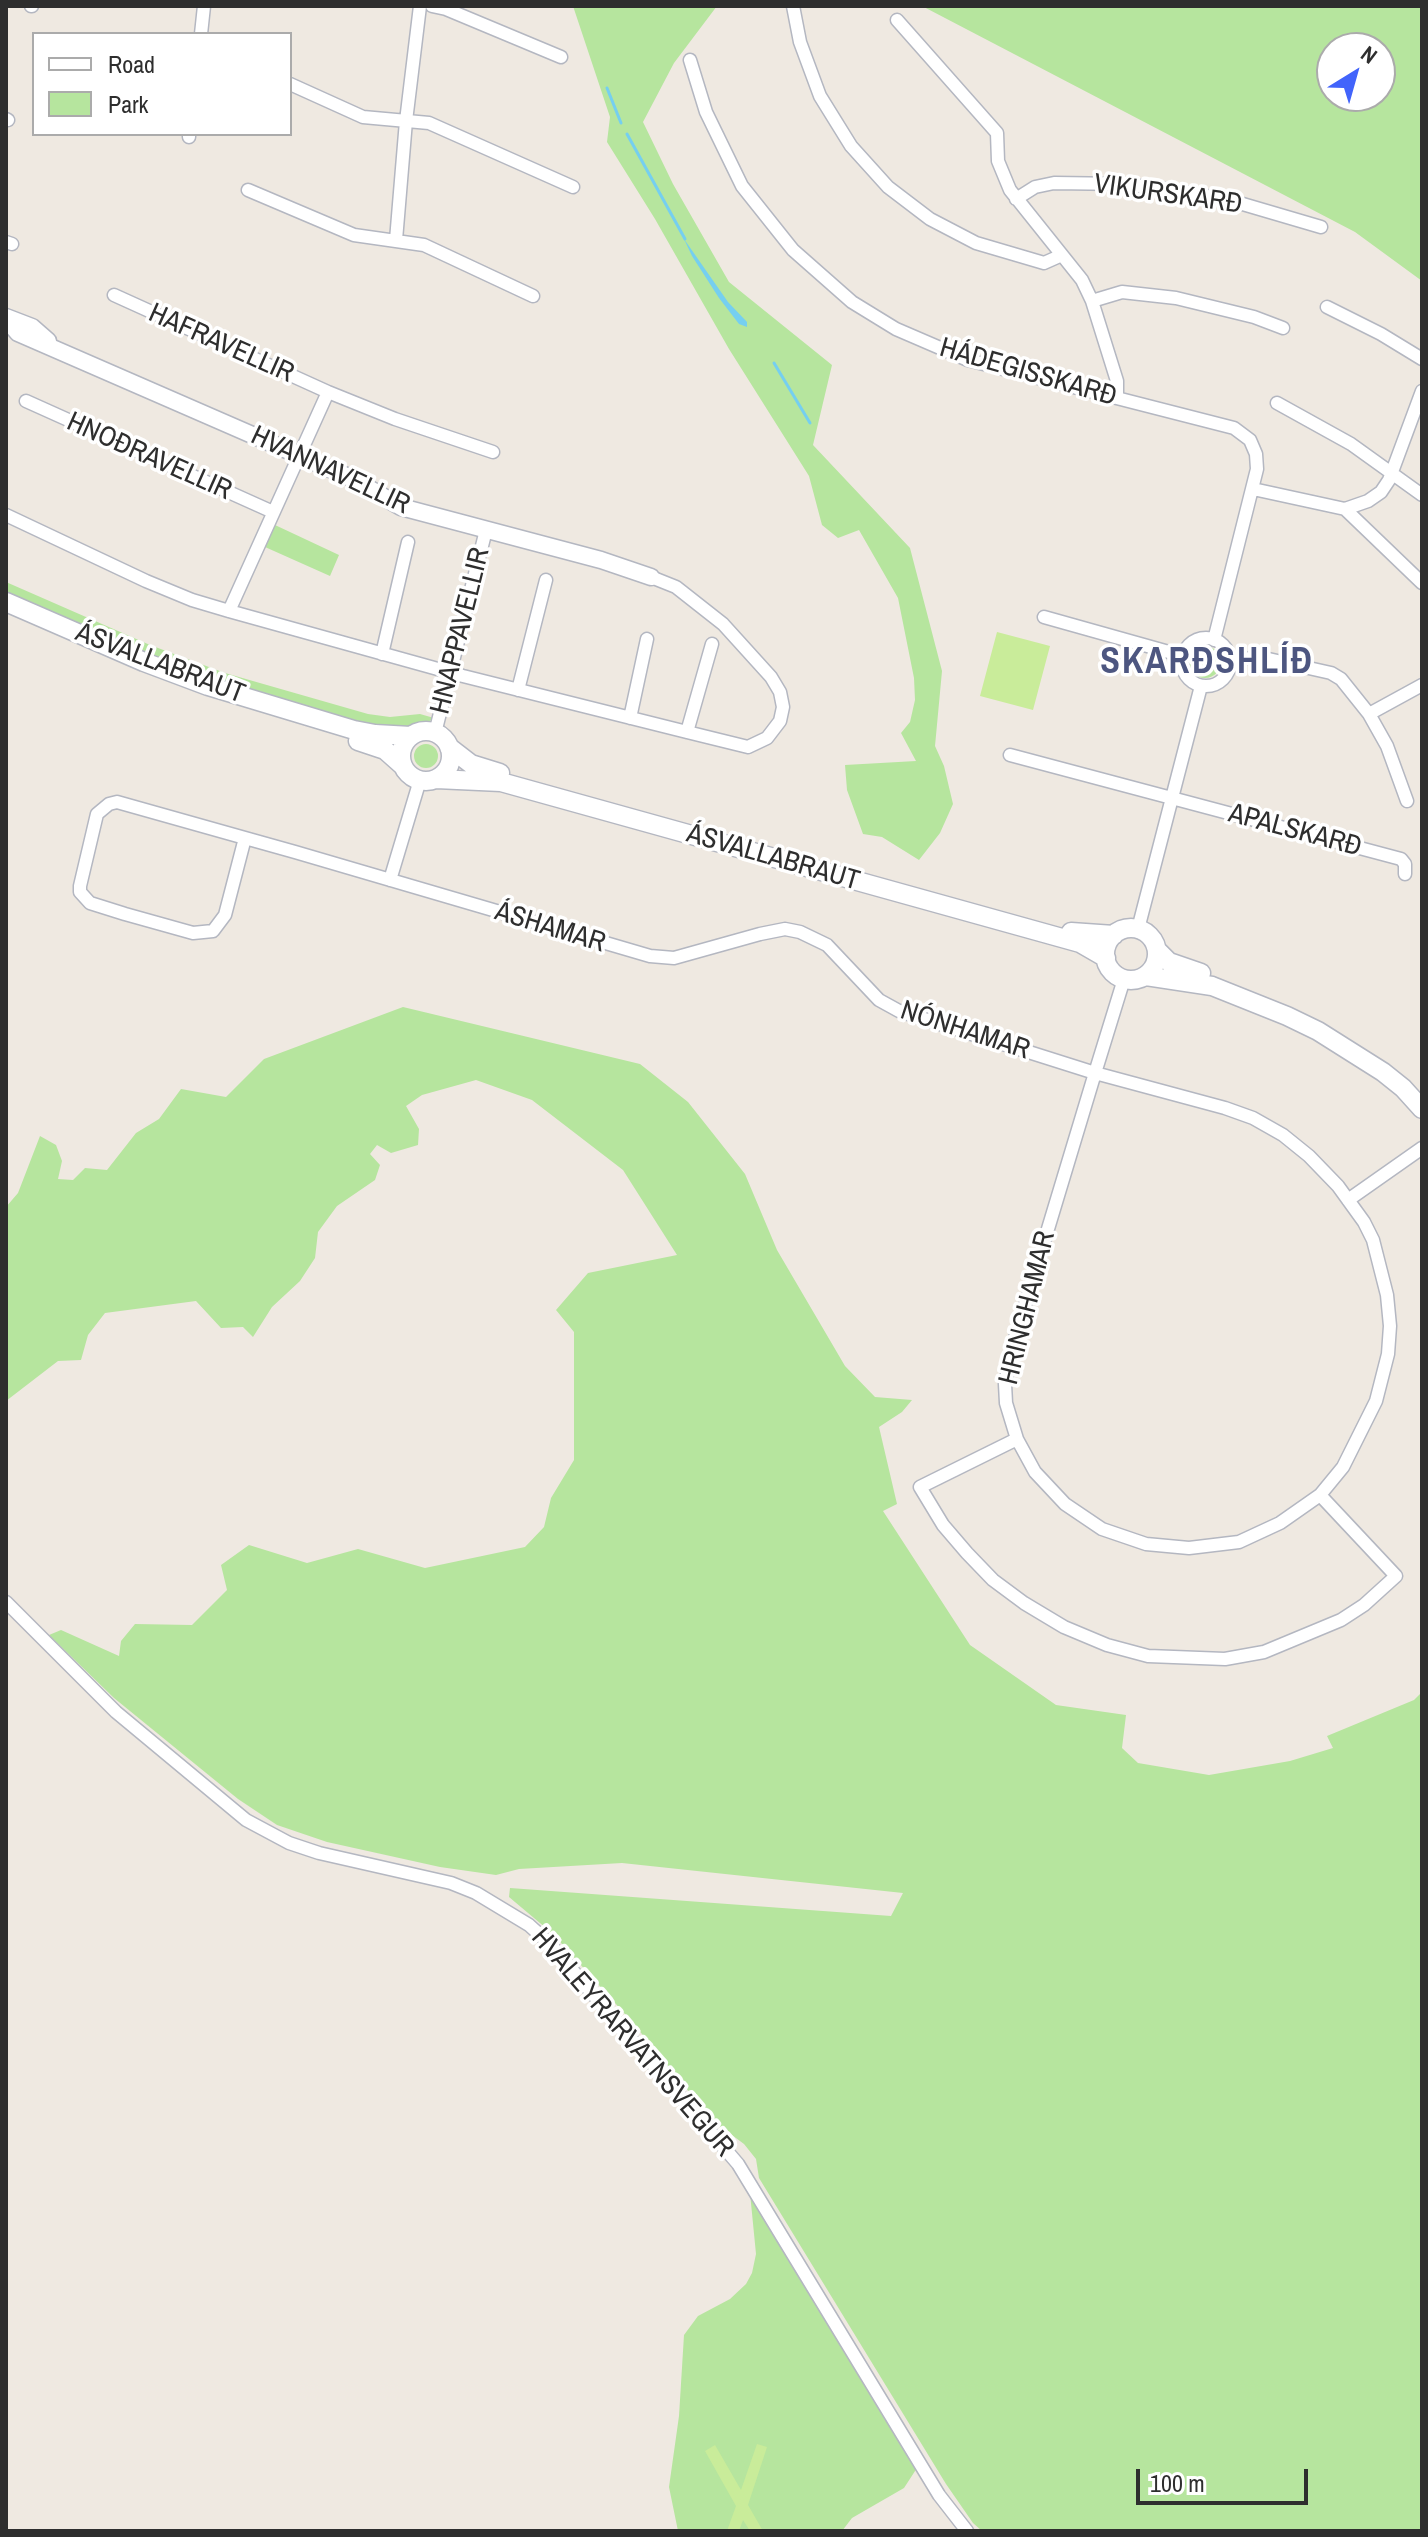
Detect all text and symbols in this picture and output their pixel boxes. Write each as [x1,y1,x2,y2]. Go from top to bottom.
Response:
legend [32,32,292,136]
north arrow [1316,32,1396,112]
text: N [1355,39,1383,70]
text: Road [108,48,155,80]
text: Park [108,88,148,120]
street label: VIKURSKARÐ [1092,168,1244,222]
street label: HAFRAVELLIR [143,297,299,391]
street label: HÁDEGISSKARÐ [936,332,1120,414]
street label: HNOÐRAVELLIR [61,406,237,508]
street label: HVANNAVELLIR [245,420,415,522]
street label: HNAPPAVELLIR [424,544,498,718]
street label: ÁSVALLABRAUT [71,616,249,712]
district label: SKARÐSHLÍÐ [1100,641,1314,685]
street label: APALSKARÐ [1225,797,1365,865]
street label: ÁSVALLABRAUT [683,817,863,899]
street label: ÁSHAMAR [491,895,609,961]
street label: NÓNHAMAR [896,994,1034,1068]
street label: HRINGHAMAR [993,1228,1063,1388]
street label: HVALEYRARVATNSVEGUR [524,1922,740,2164]
scale bar [1140,2453,1312,2503]
text: 100 m [1150,2467,1205,2499]

